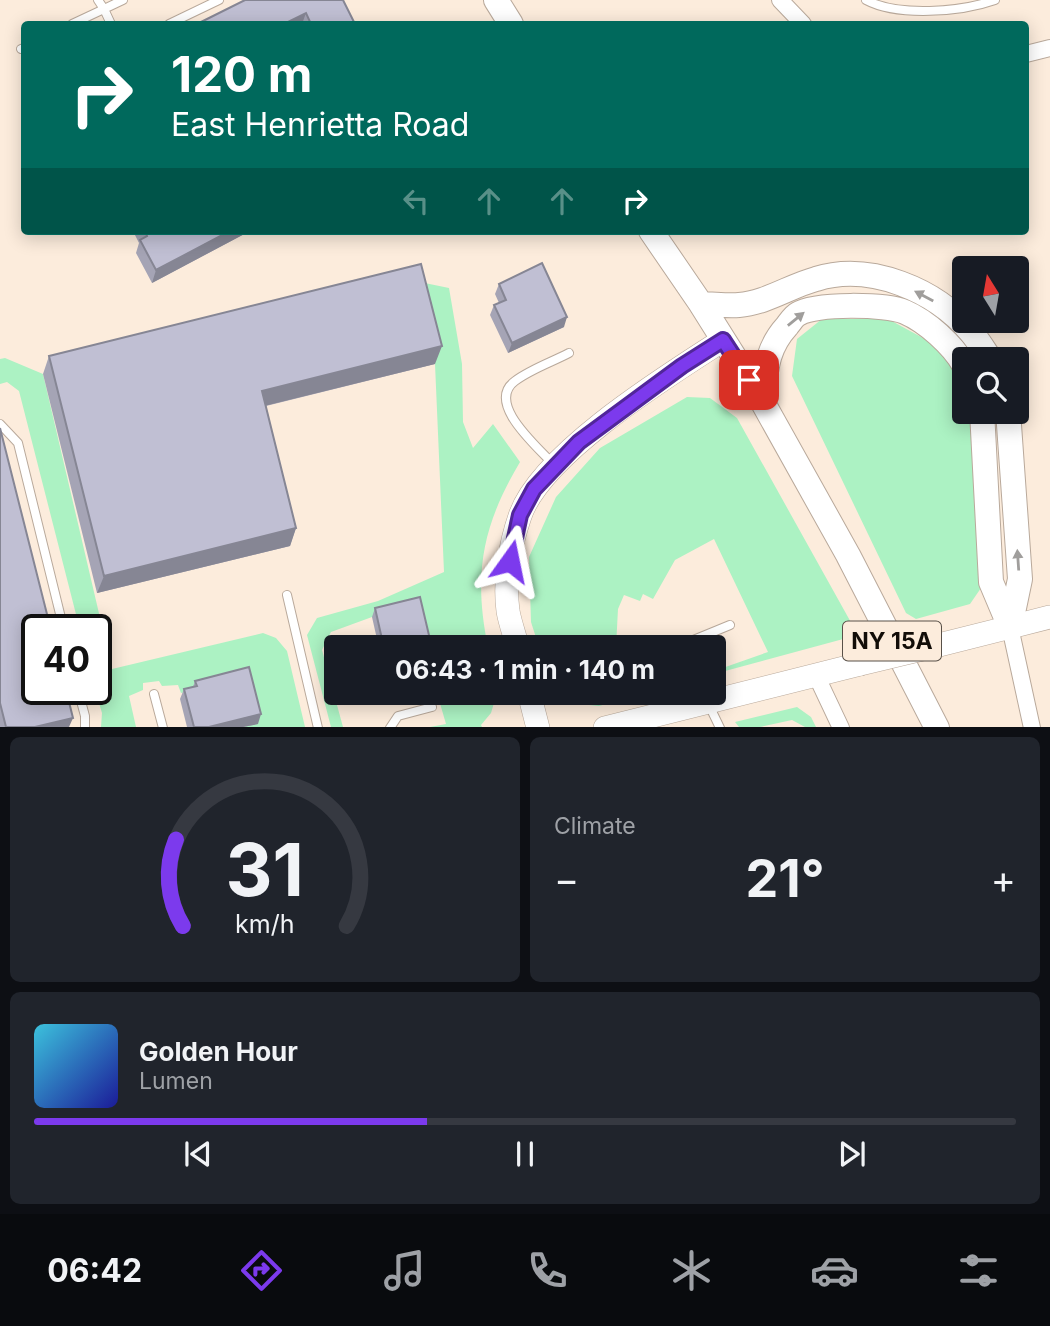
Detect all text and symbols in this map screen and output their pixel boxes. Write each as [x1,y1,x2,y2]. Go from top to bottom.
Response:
text: 120 m [171,45,312,104]
icon: right [56,49,147,140]
text: East Henrietta Road [171,105,469,144]
icon: left [397,182,435,220]
icon: ahead [470,182,508,220]
icon: ahead [543,182,581,220]
icon: right [616,182,654,220]
north arrow [952,256,1029,332]
map controls [952,256,1029,424]
one-way arrow [914,290,934,301]
one-way arrow [787,312,805,327]
button: search [952,347,1029,424]
pin [719,350,779,410]
icon: arrive [730,361,768,399]
position arrow [473,524,547,598]
one-way arrow [1012,549,1023,571]
speed limit sign: 40 [21,614,112,705]
road number: NY 15A [843,622,941,660]
text: 06:43 · 1 min · 140 m [395,654,655,685]
text: Climate [554,812,636,840]
text: 31 [226,825,304,914]
text: 21° [745,847,825,910]
text: − [554,856,579,902]
text: + [991,856,1016,902]
text: km/h [235,908,295,938]
text: Golden Hour [139,1036,298,1067]
text: Lumen [139,1067,213,1095]
icon: previous [179,1135,217,1173]
icon: pause [506,1135,544,1173]
icon: next [833,1135,871,1173]
icon: directions [237,1246,286,1295]
icon: music [380,1246,429,1295]
icon: phone [523,1246,572,1295]
icon: climate [667,1246,716,1295]
icon: car [810,1246,859,1295]
icon: filters [954,1246,1003,1295]
text: 06:42 [47,1251,142,1290]

